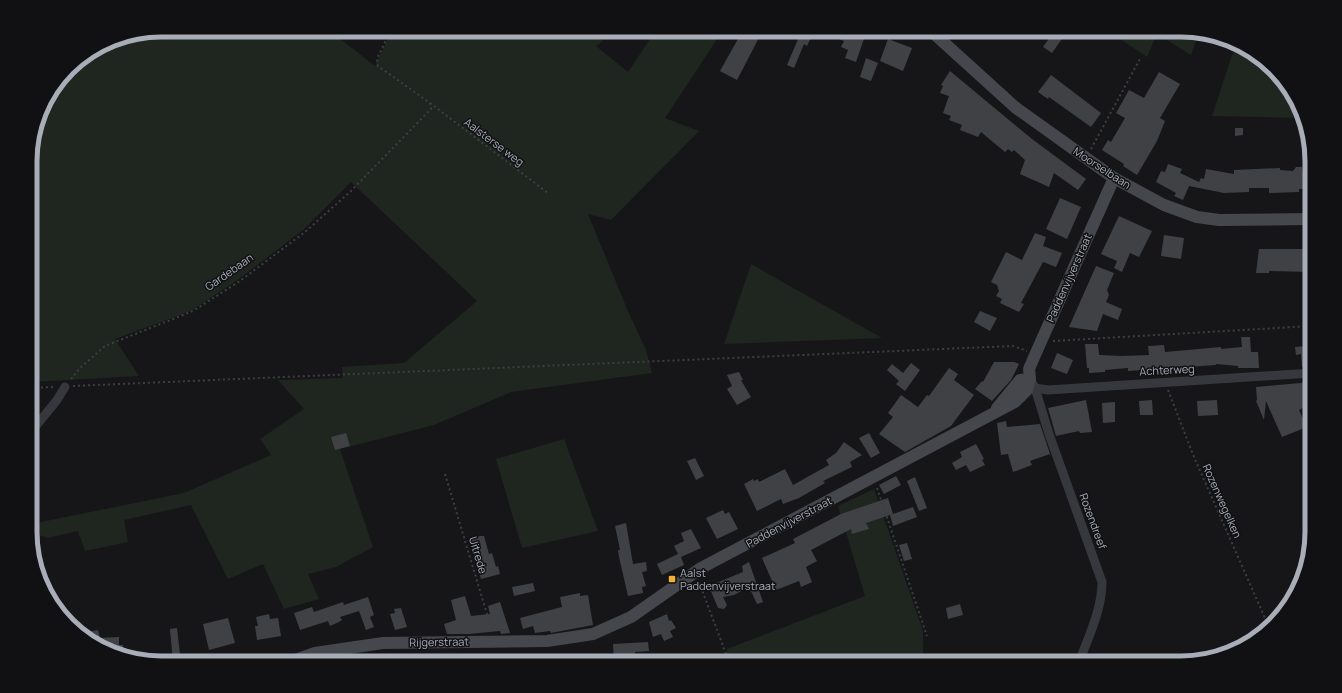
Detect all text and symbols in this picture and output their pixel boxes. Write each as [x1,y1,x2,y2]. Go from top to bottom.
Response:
street label: Aalsterse weg [461,114,527,169]
street label: Moorselbaan [1070,143,1134,192]
street label: Paddenvijverstraat [1042,231,1095,324]
street label: Gardebaan [202,249,256,294]
street label: Achterweg [1139,361,1195,378]
street label: Rozenwegelken [1199,461,1246,540]
street label: Rozendreef [1076,491,1111,551]
street label: Paddenvijverstraat [743,493,834,551]
street label: Uitrede [466,535,491,576]
place label: Aalst Paddenvijverstraat [680,565,775,593]
marker: Aalst Paddenvijverstraat [667,574,677,584]
street label: Rijgerstraat [409,633,469,650]

